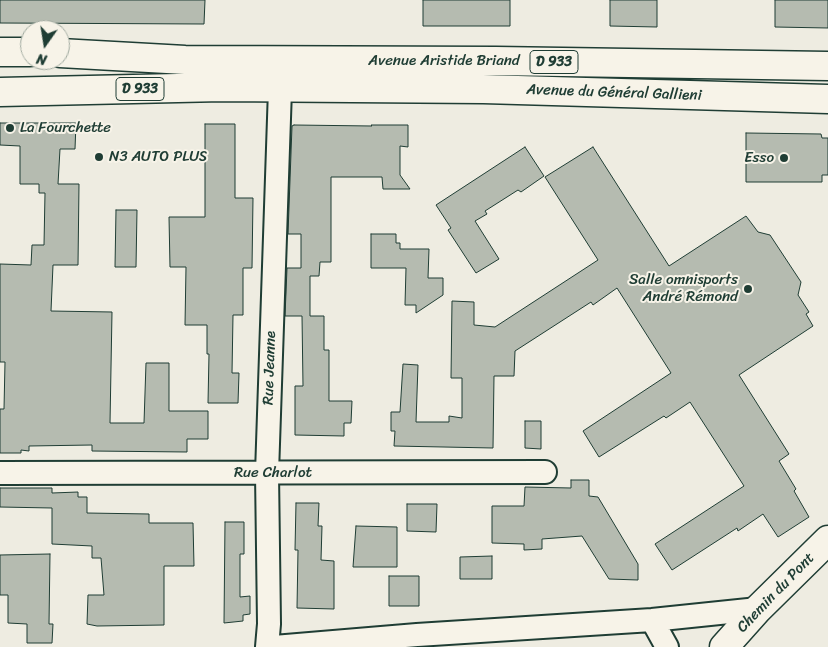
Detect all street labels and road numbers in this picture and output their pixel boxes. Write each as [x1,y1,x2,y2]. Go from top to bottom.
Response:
road number: D 933 [530,51,578,74]
street label: Avenue Aristide Briand [368,52,520,70]
road number: D 933 [116,78,164,100]
street label: Avenue du Général Gallieni [526,81,702,105]
street label: Rue Jeanne [260,330,280,406]
street label: Rue Charlot [234,464,312,482]
street label: Chemin du Pont [733,549,819,637]

